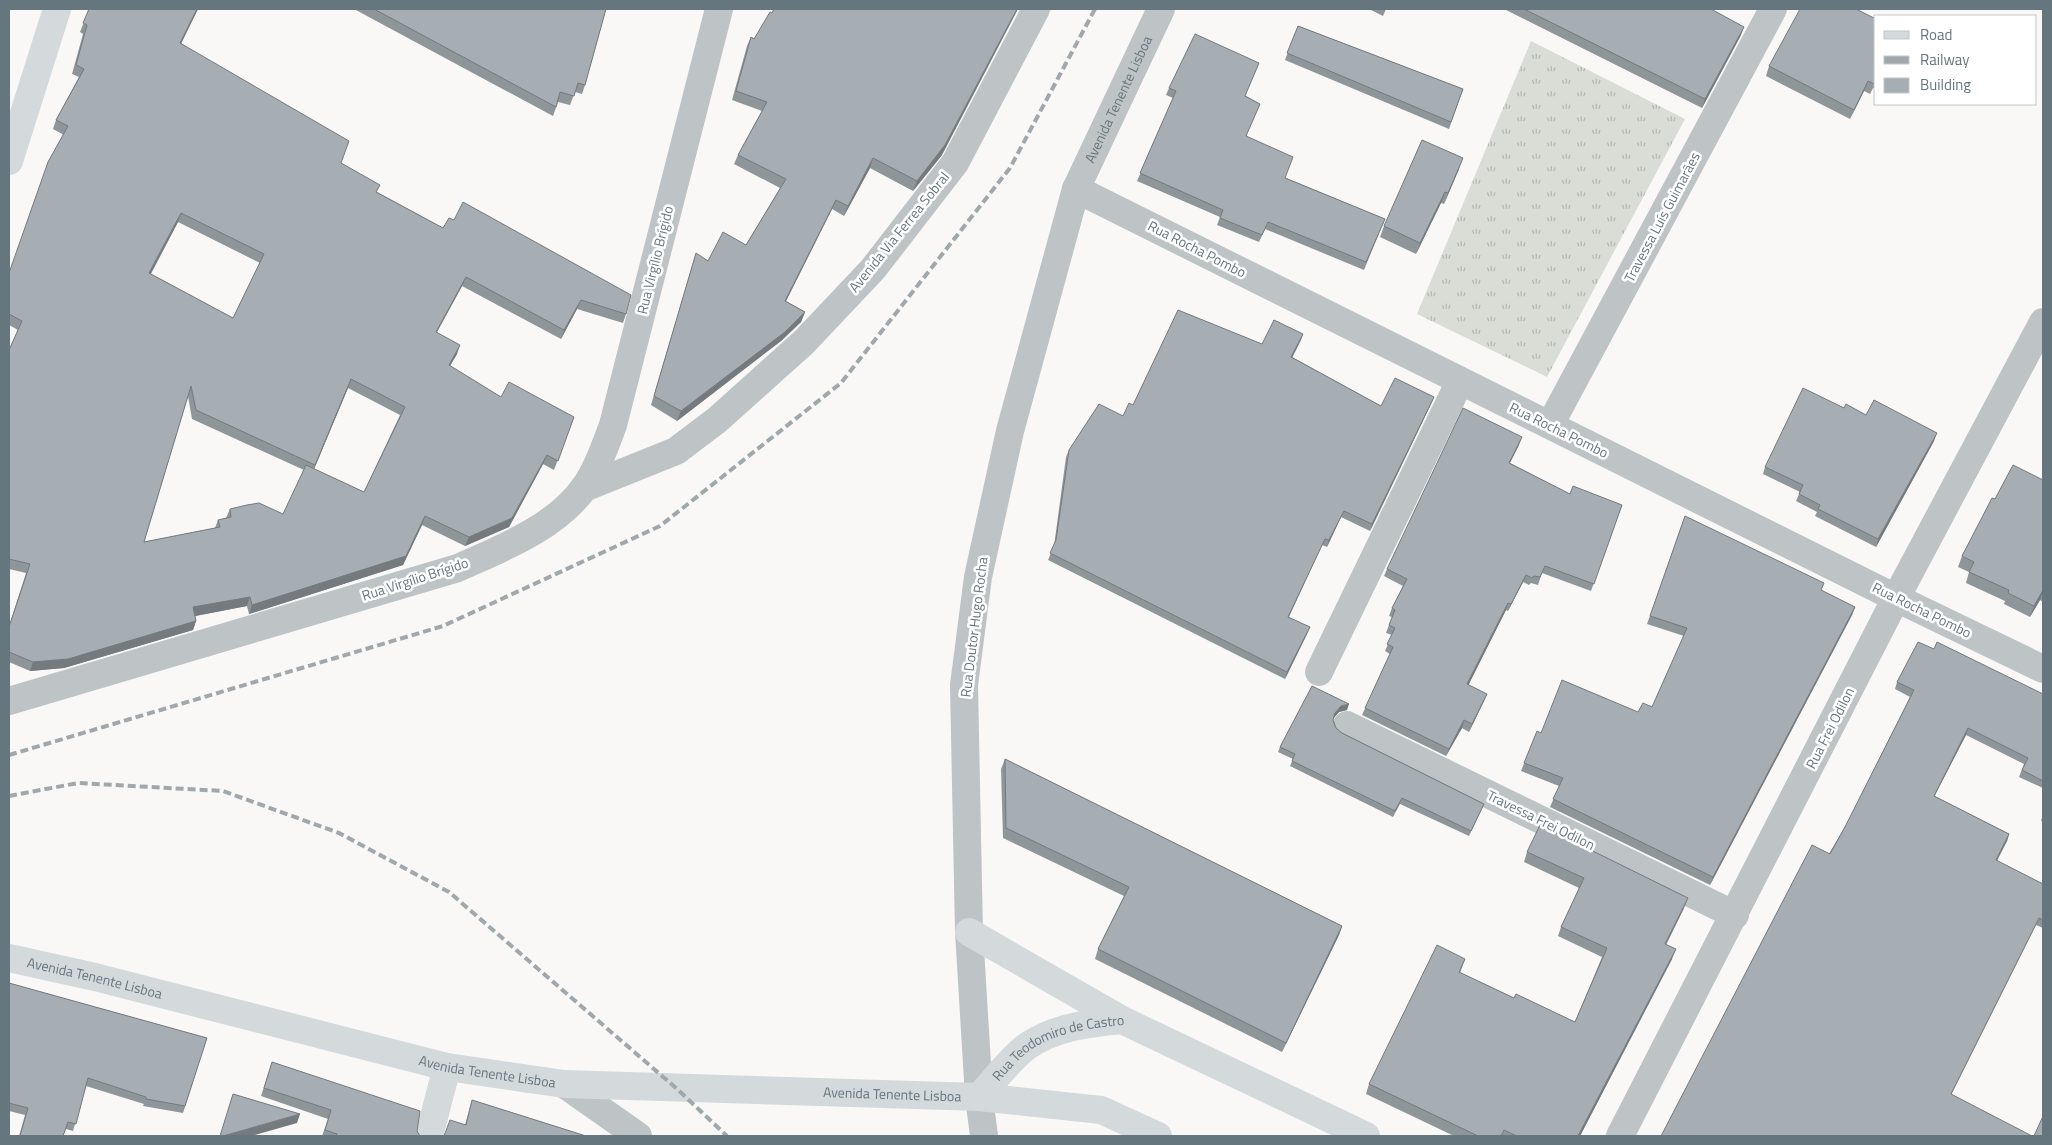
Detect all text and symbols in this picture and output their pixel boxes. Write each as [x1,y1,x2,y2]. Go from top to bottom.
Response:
legend [1874,15,2037,105]
text: Road [1920,23,1952,46]
street label: Avenida Tenente Lisboa [1079,32,1157,166]
text: Railway [1920,48,1970,71]
text: Building [1920,73,1971,96]
street label: Travessa Luís Guimarães [1618,148,1705,286]
street label: Avenida Via Ferrea Sobral [843,167,954,296]
street label: Rua Virgílio Brígido [631,204,678,316]
street label: Rua Rocha Pombo [1144,215,1250,282]
street label: Rua Rocha Pombo [1506,396,1612,463]
street label: Rua Virgílio Brígido [359,551,471,606]
street label: Rua Doutor Hugo Rocha [954,556,993,698]
street label: Rua Rocha Pombo [1869,576,1975,643]
street label: Rua Frei Odilon [1800,683,1859,772]
street label: Travessa Frei Odilon [1484,784,1599,855]
street label: Avenida Tenente Lisboa [25,951,165,1004]
street label: Rua Teodomiro de Castro [987,1009,1125,1085]
street label: Avenida Tenente Lisboa [417,1049,557,1093]
street label: Avenida Tenente Lisboa [823,1081,962,1106]

